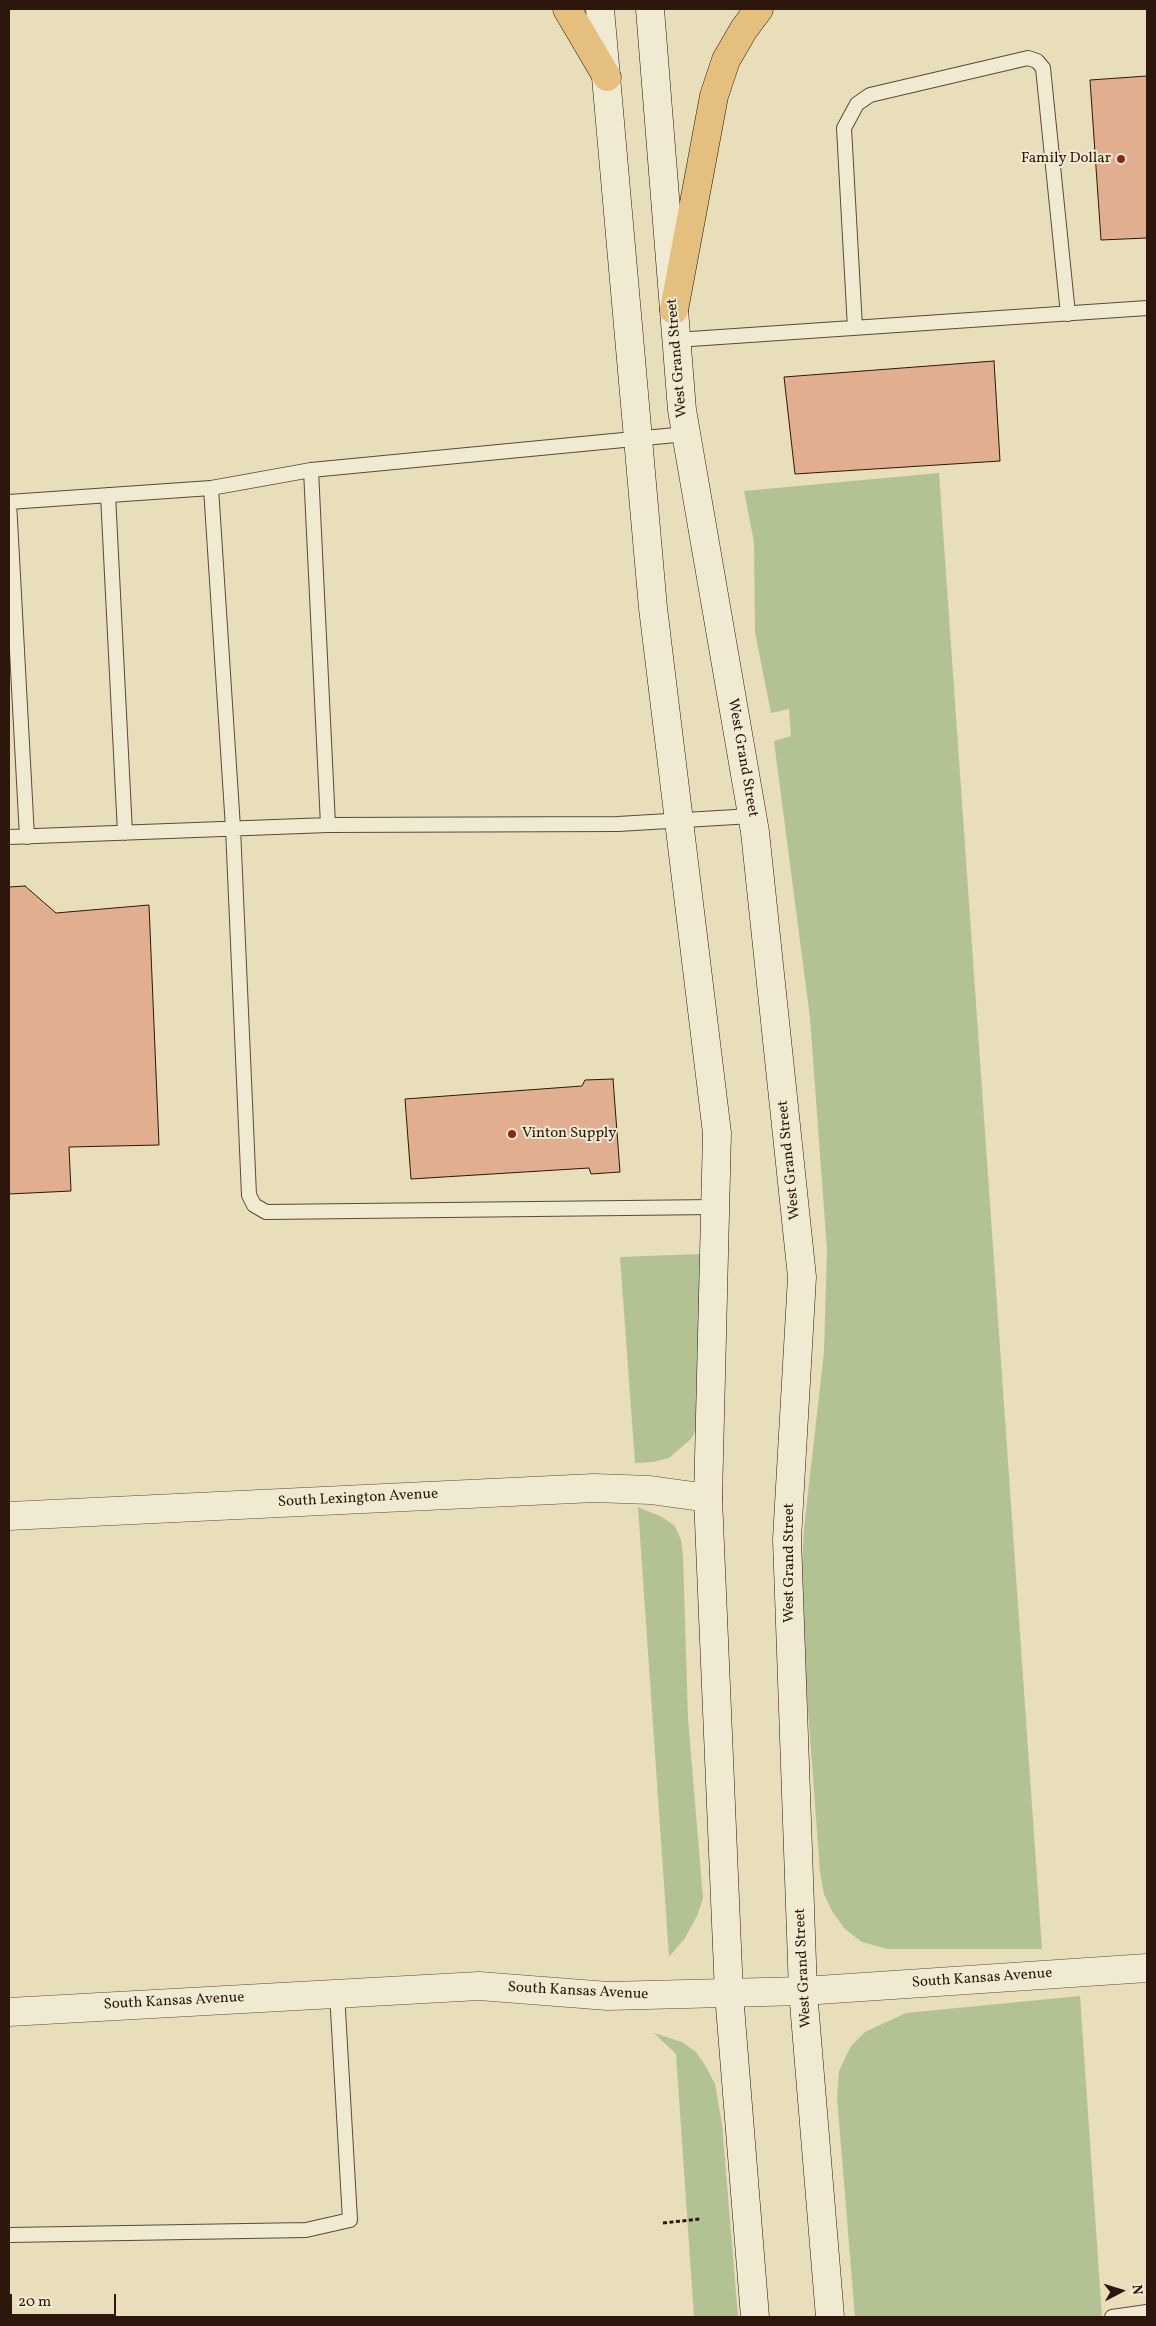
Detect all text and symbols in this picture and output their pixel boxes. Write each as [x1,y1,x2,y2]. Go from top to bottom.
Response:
place label: Family Dollar [1021,150,1111,168]
marker: Family Dollar [1115,153,1127,165]
street label: West Grand Street [664,297,692,419]
street label: West Grand Street [723,697,761,819]
street label: West Grand Street [775,1099,805,1221]
place label: Vinton Supply [522,1125,616,1143]
marker: Vinton Supply [506,1128,518,1140]
street label: South Lexington Avenue [277,1486,439,1512]
street label: West Grand Street [781,1503,799,1623]
street label: West Grand Street [792,1908,816,2028]
street label: South Kansas Avenue [911,1965,1053,1993]
street label: South Kansas Avenue [507,1979,649,2005]
street label: South Kansas Avenue [103,1989,245,2015]
north arrow [1096,2266,1146,2316]
scale bar [12,2284,119,2316]
text: N [1127,2284,1146,2296]
text: 20 m [18,2292,51,2313]

